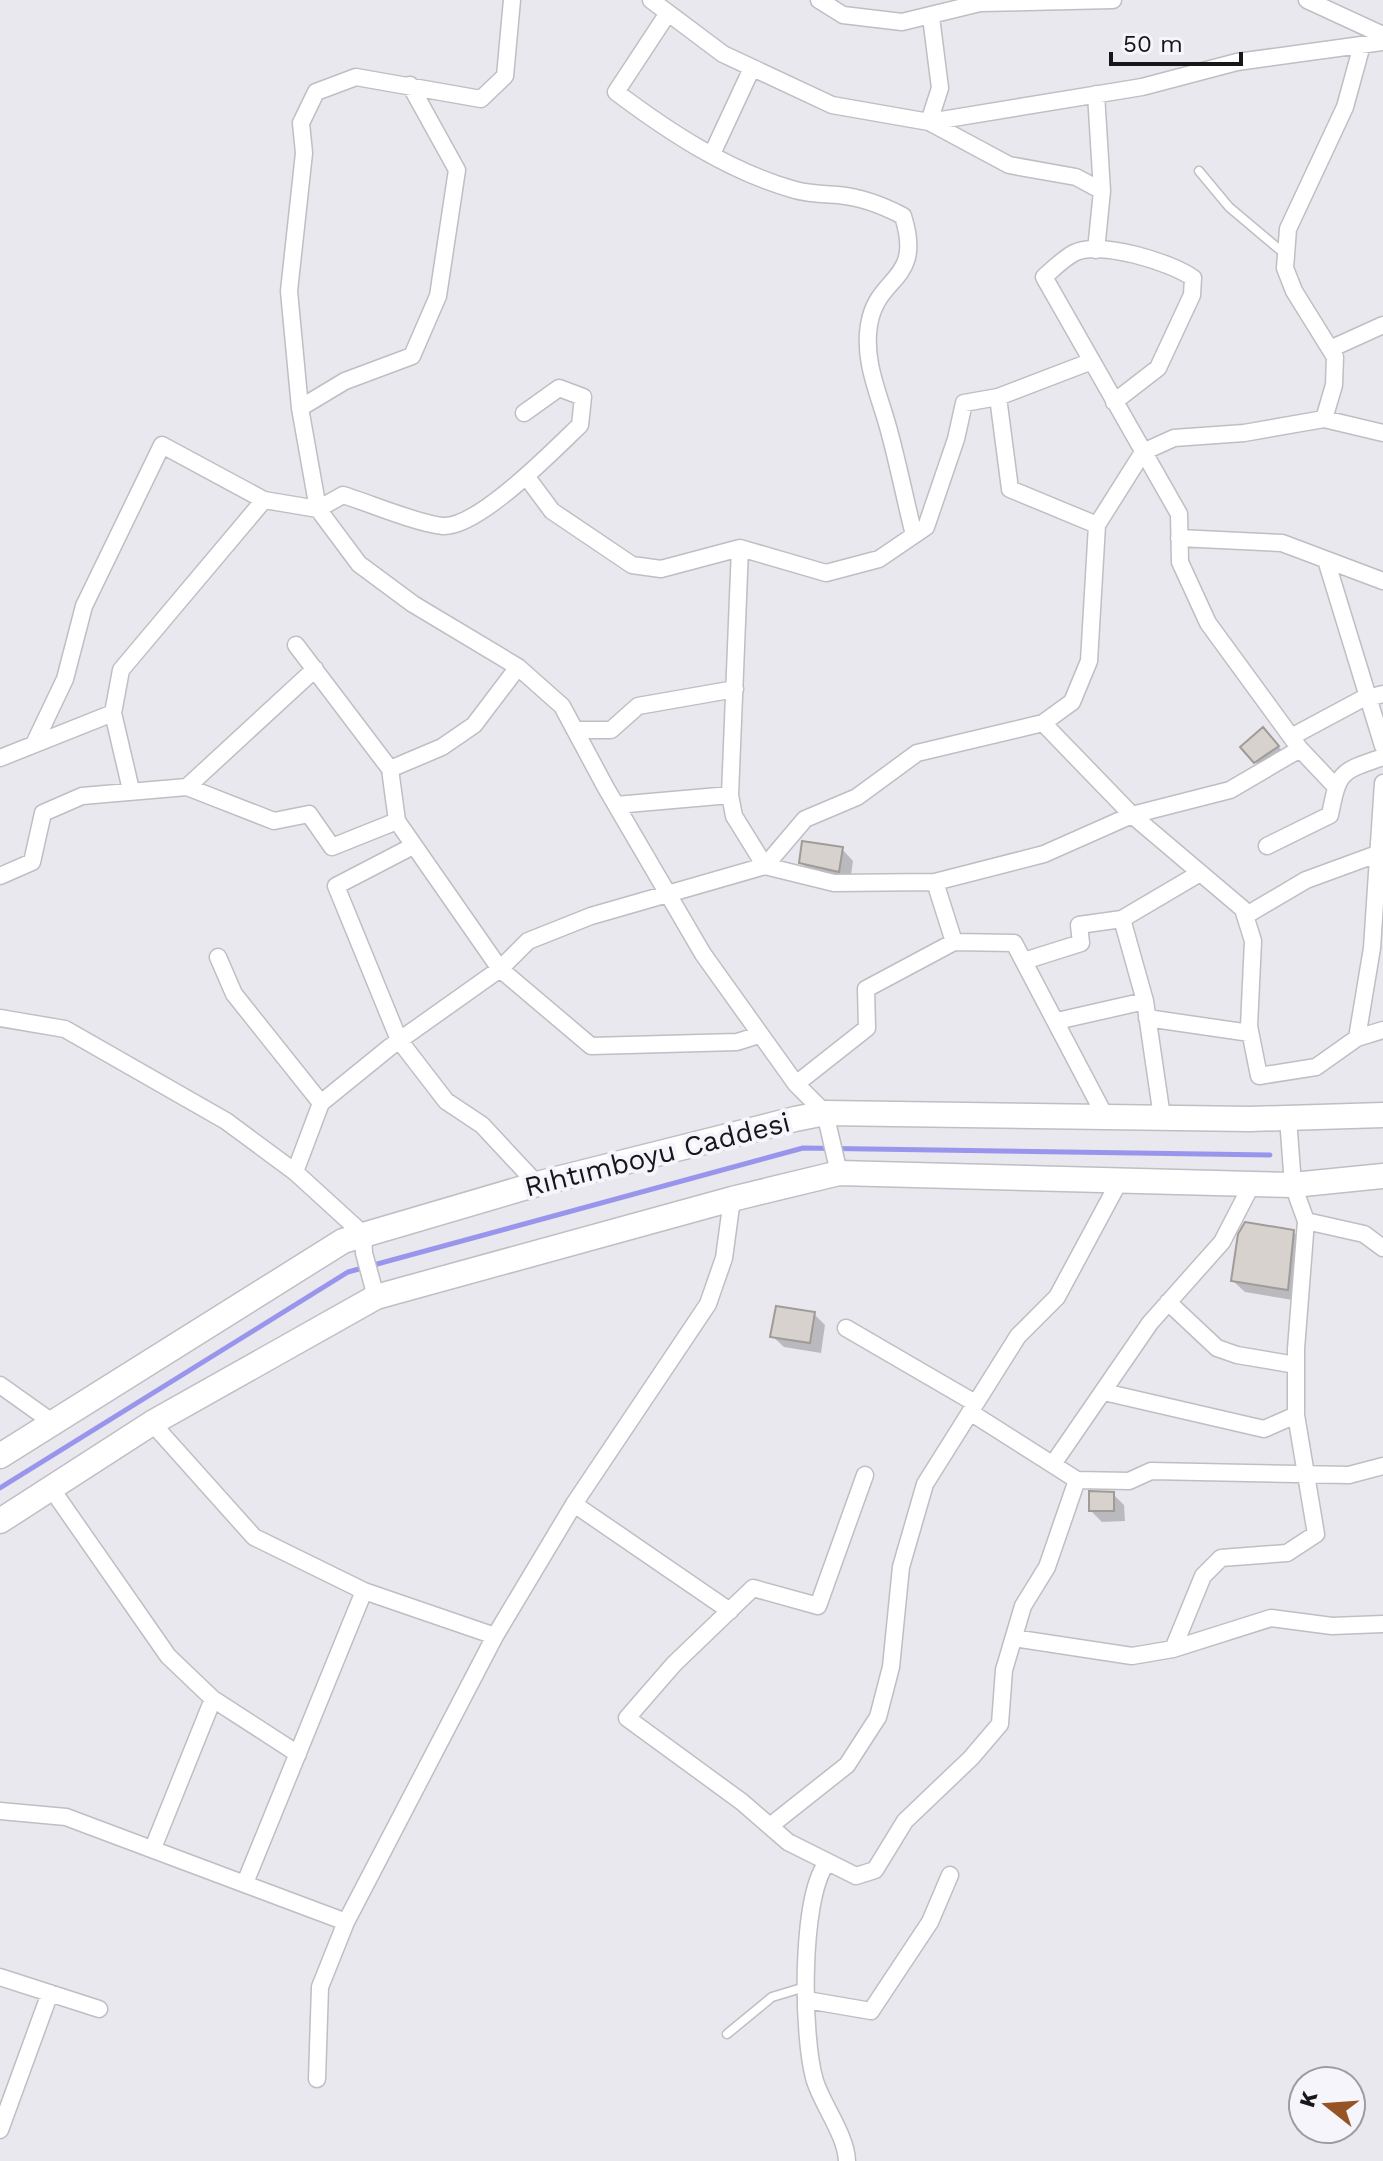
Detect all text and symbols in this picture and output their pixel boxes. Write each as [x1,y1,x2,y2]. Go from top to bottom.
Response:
scale bar [1111,16,1241,66]
text: 50 m [1123,30,1183,58]
street label: Rıhtımboyu Caddesi [521,1105,793,1203]
north arrow [1287,2065,1367,2145]
text: K [1294,2088,1323,2110]

